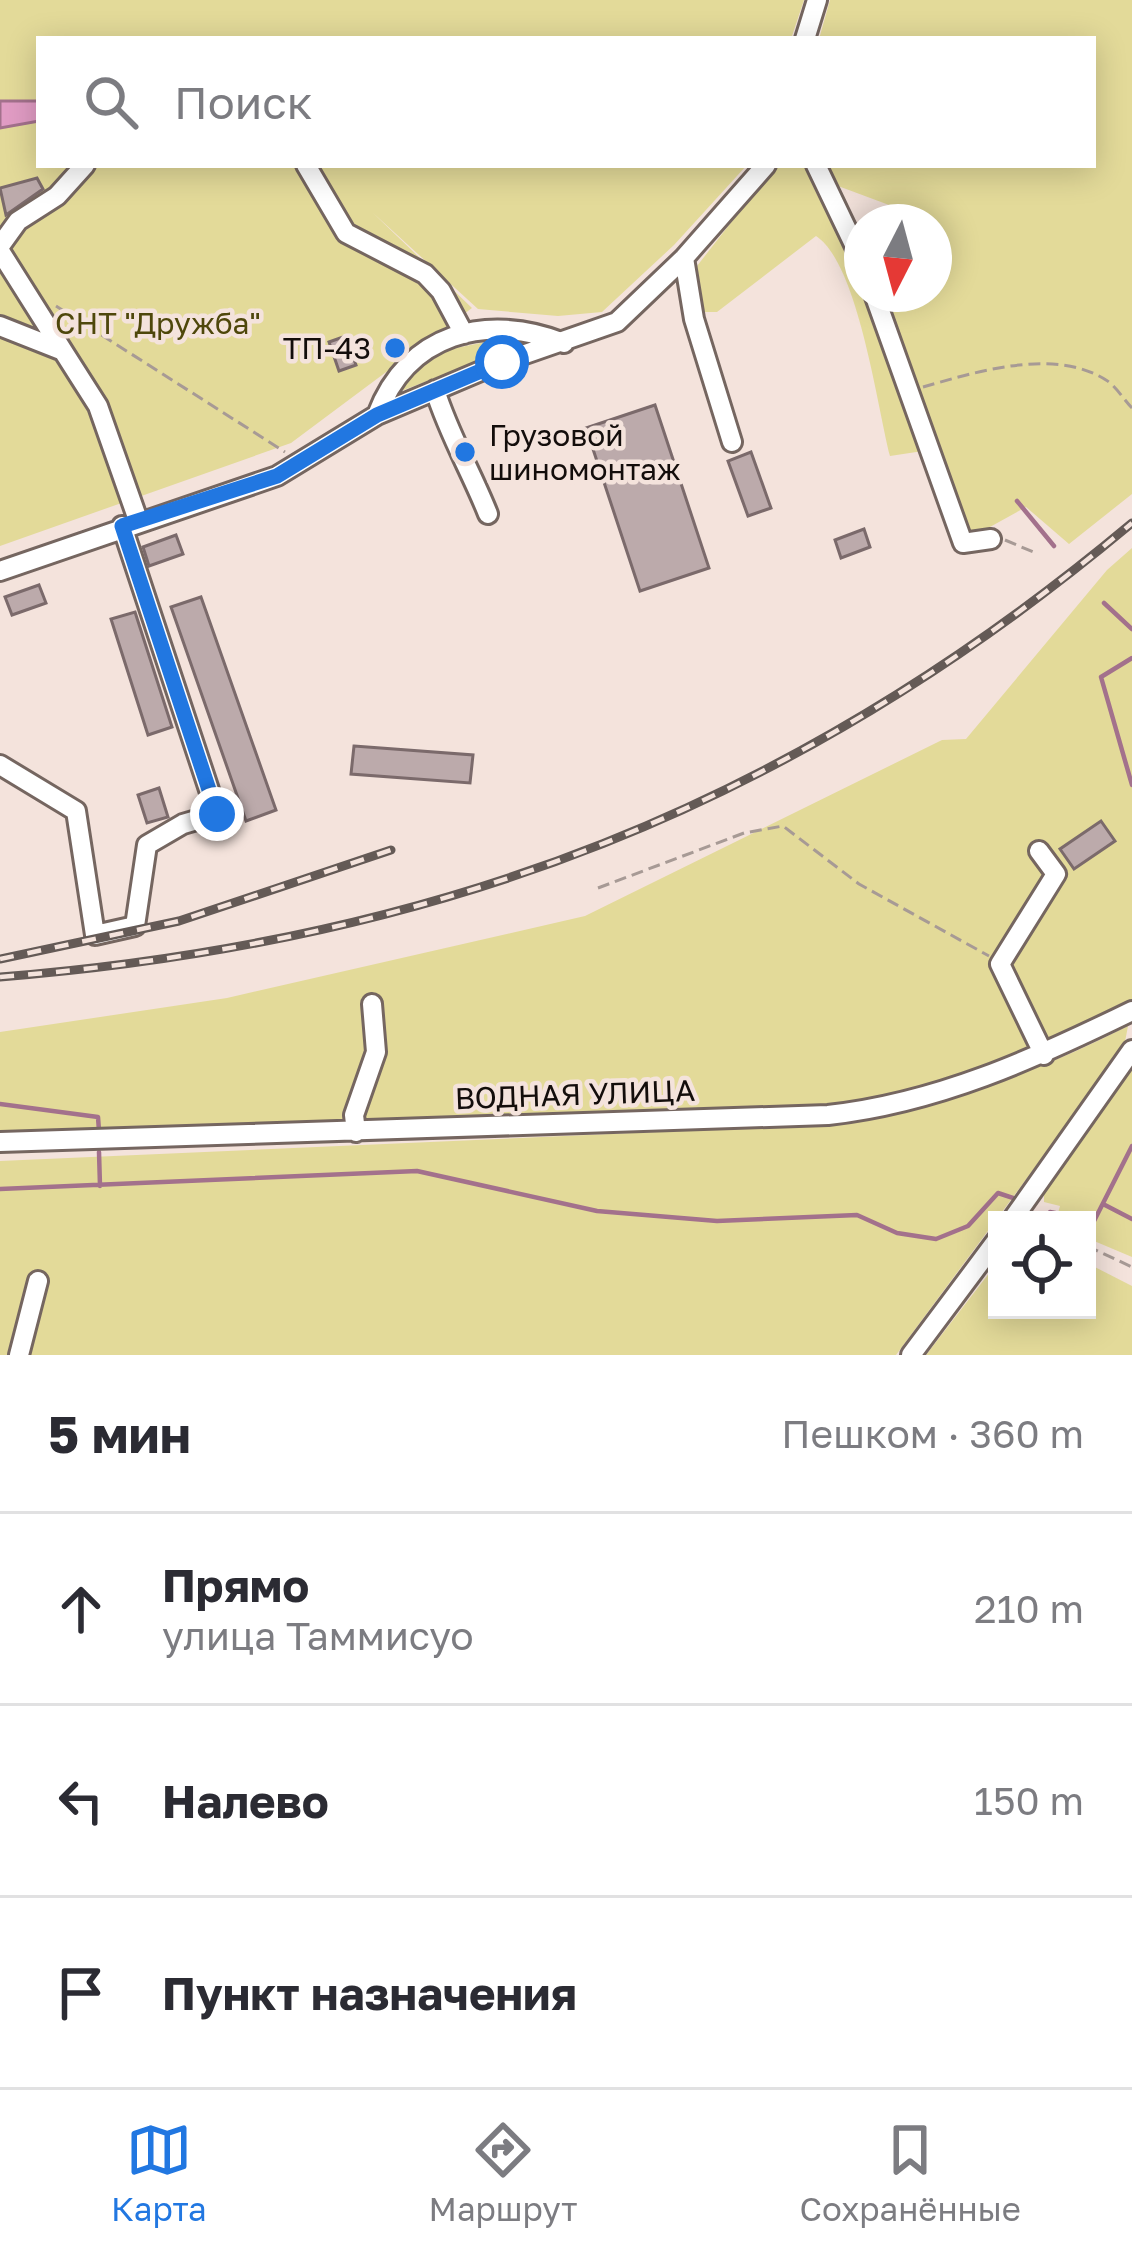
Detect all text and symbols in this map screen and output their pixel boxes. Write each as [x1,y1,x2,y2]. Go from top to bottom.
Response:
search box [36,36,1096,168]
icon: search [78,69,144,135]
text: Поиск [174,75,313,129]
north arrow [844,204,952,312]
park label: СНТ "Дружба" [55,305,261,341]
place label: ТП-43 [283,330,371,366]
marker: ТП-43 [382,335,408,361]
route start [475,335,529,389]
place label: Грузовой шиномонтаж [489,417,681,487]
marker: Грузовой шиномонтаж [452,439,478,465]
route end [190,787,244,841]
street label: ВОДНАЯ УЛИЦА [454,1072,696,1116]
map controls [988,1211,1096,1319]
button: locate [988,1211,1096,1319]
text: 5 мин [48,1403,191,1464]
text: Пешком · 360 m [781,1410,1084,1457]
text: Прямо [162,1558,309,1612]
icon: ahead [48,1576,114,1642]
text: 210 m [974,1585,1084,1632]
text: улица Таммисуо [162,1612,474,1659]
icon: left [48,1768,114,1834]
text: Налево [162,1774,329,1828]
text: 150 m [974,1777,1084,1824]
icon: arrive [48,1960,114,2026]
text: Пункт назначения [162,1966,577,2020]
tab: Карта [111,2117,207,2228]
tab: Маршрут [429,2117,578,2228]
tab: Сохранённые [800,2117,1021,2228]

